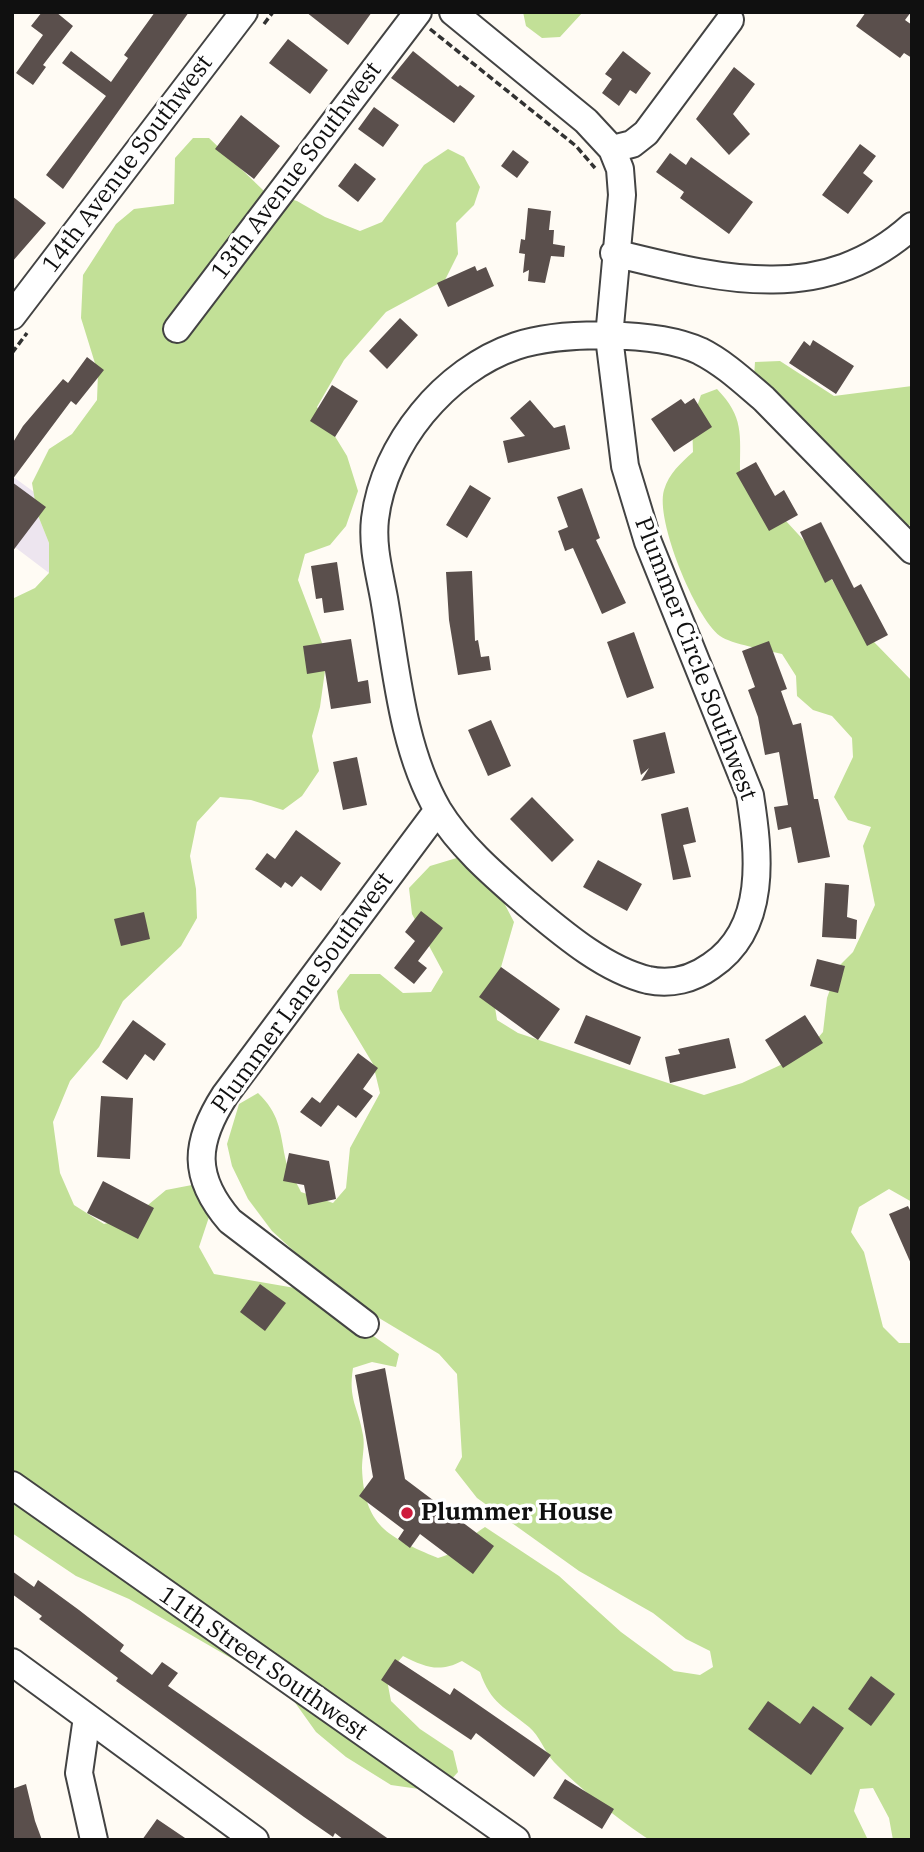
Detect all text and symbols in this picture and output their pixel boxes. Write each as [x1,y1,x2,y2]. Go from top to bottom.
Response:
street label: 14th Avenue Southwest [37,50,219,278]
street label: 13th Avenue Southwest [206,57,388,285]
street label: Plummer Circle Southwest [628,513,762,805]
street label: Plummer Lane Southwest [206,867,400,1119]
place label: Plummer House [421,1499,613,1527]
marker: Plummer House [399,1505,415,1521]
street label: 11th Street Southwest [153,1581,373,1747]

